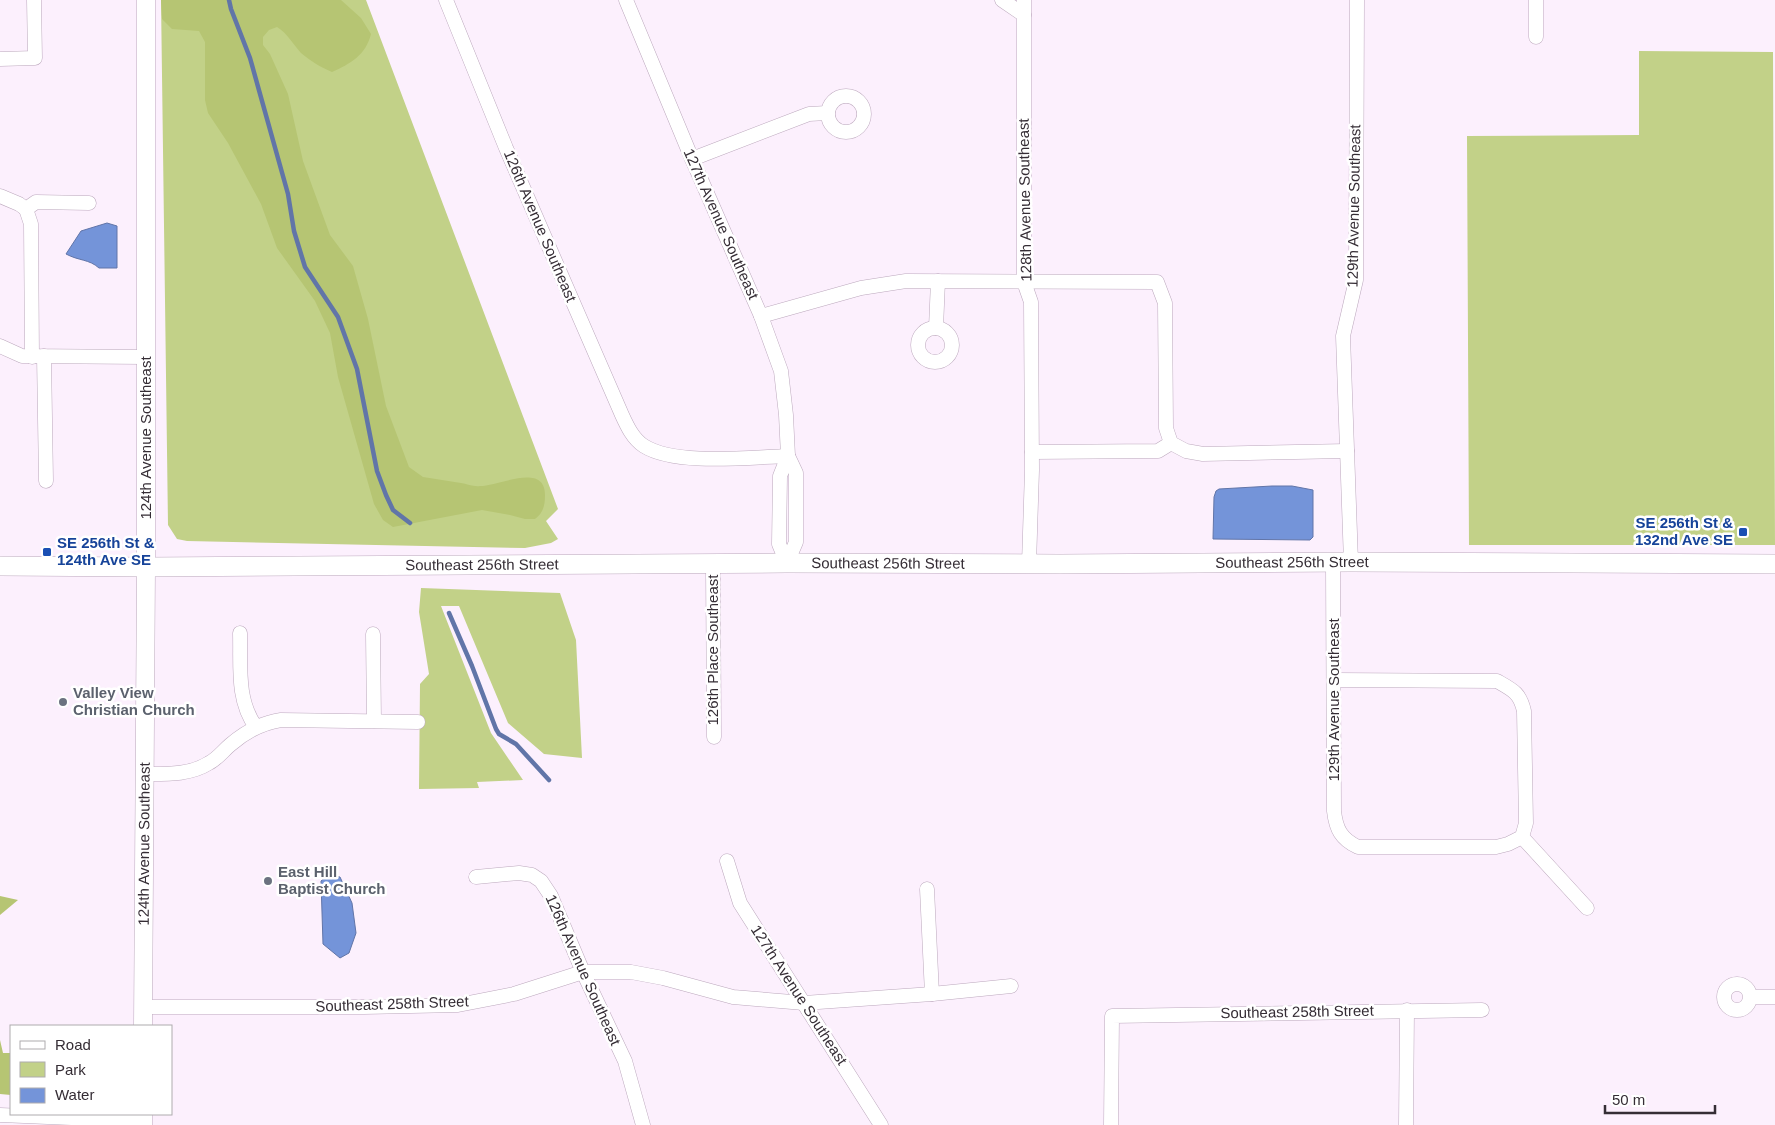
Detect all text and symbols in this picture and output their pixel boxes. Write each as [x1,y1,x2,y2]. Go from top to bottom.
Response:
street label: 128th Avenue Southeast [1015,117,1034,282]
street label: 129th Avenue Southeast [1344,123,1363,288]
street label: 127th Avenue Southeast [681,146,763,303]
street label: 126th Avenue Southeast [501,147,580,305]
street label: 124th Avenue Southeast [137,356,154,520]
place label: SE 256th St & 132nd Ave SE [1635,514,1733,548]
marker: SE 256th St & 132nd Ave SE [1737,526,1749,538]
place label: SE 256th St & 124th Ave SE [57,534,155,568]
marker: SE 256th St & 124th Ave SE [41,546,53,558]
street label: Southeast 256th Street [1215,553,1370,571]
street label: Southeast 256th Street [811,554,966,572]
street label: Southeast 256th Street [405,555,560,573]
street label: 126th Place Southeast [704,574,721,725]
street label: 129th Avenue Southeast [1325,618,1342,782]
place label: Valley View Christian Church [73,684,195,718]
marker: Valley View Christian Church [57,696,69,708]
street label: 124th Avenue Southeast [135,761,153,926]
place label: East Hill Baptist Church [278,863,386,897]
marker: East Hill Baptist Church [262,875,274,887]
street label: 126th Avenue Southeast [543,892,625,1049]
street label: 127th Avenue Southeast [748,922,851,1068]
street label: Southeast 258th Street [315,992,470,1015]
street label: Southeast 258th Street [1220,1002,1375,1021]
legend [10,1025,172,1115]
text: Road [55,1036,91,1053]
text: Park [55,1061,86,1078]
scale bar [1605,1082,1715,1114]
text: Water [55,1086,94,1103]
text: 50 m [1612,1091,1645,1108]

